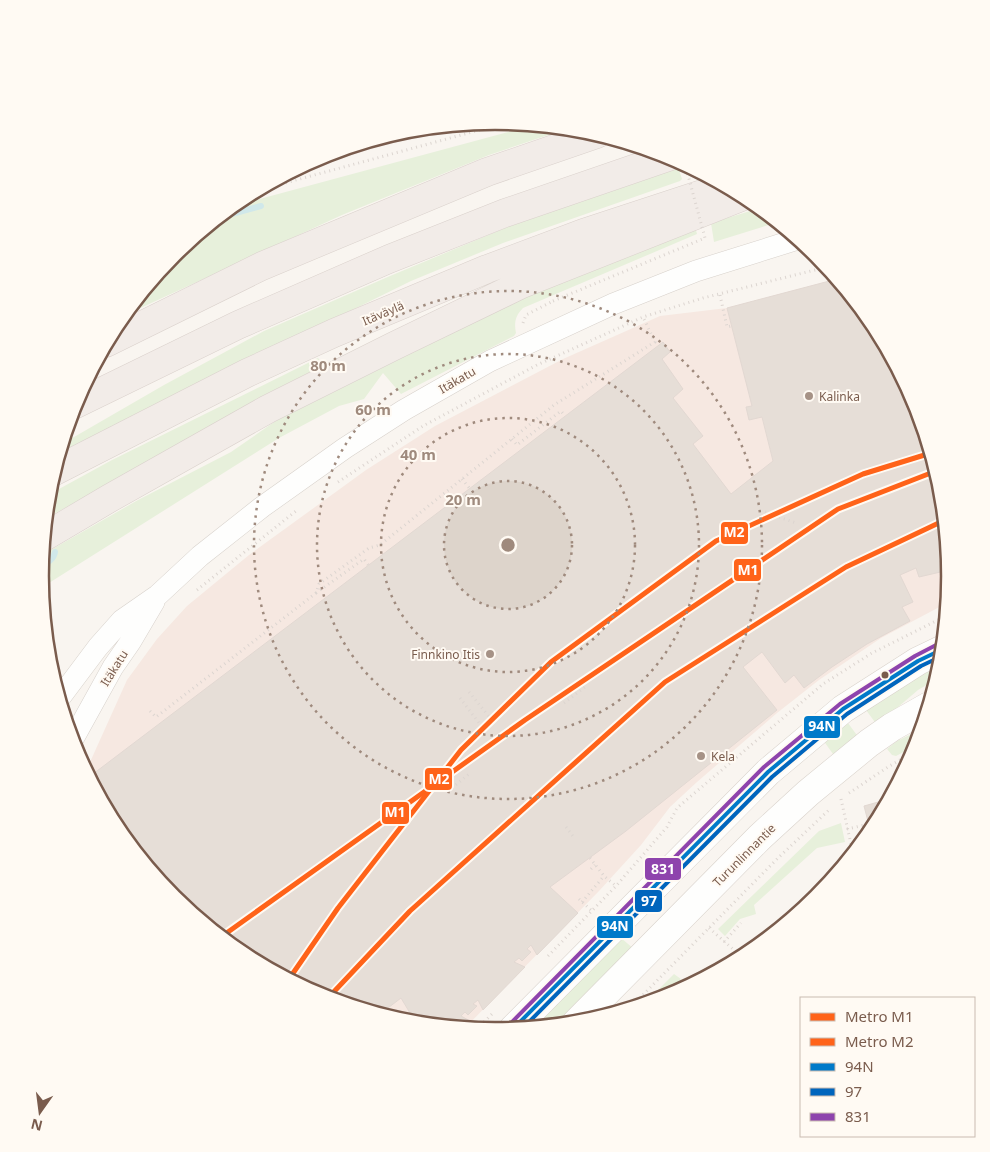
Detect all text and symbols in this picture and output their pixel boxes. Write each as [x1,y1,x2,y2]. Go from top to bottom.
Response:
street label: Itäväylä [359,297,407,329]
text: 80 m [310,355,346,375]
street label: Itäkatu [435,363,479,397]
place label: Kalinka [819,388,860,405]
marker: Kalinka [803,390,815,402]
text: 60 m [355,399,391,419]
text: 40 m [400,444,436,464]
text: 20 m [445,489,481,509]
line badge: M2 [720,521,749,545]
text: M2 [723,522,745,541]
centre of rings [499,536,517,554]
line badge: M1 [733,558,762,582]
text: M1 [737,560,759,579]
place label: Finnkino Itis [411,646,480,663]
street label: Itäkatu [96,647,132,689]
marker: Finnkino Itis [484,648,496,660]
unlabelled marker [880,670,890,680]
line badge: 94N [803,715,841,739]
text: 94N [808,716,836,735]
place label: Kela [711,748,735,765]
marker: Kela [695,750,707,762]
line badge: M2 [424,767,453,791]
text: M2 [428,769,450,788]
line badge: M1 [381,801,410,825]
text: M1 [384,802,406,821]
street label: Turunlinnantie [709,820,779,890]
line badge: 831 [644,857,682,881]
text: 831 [651,859,675,878]
line badge: 97 [634,889,663,913]
text: 97 [641,891,657,910]
line badge: 94N [596,915,634,939]
text: 94N [601,916,629,935]
legend [800,997,975,1137]
text: Metro M1 [845,1006,914,1026]
text: Metro M2 [845,1031,914,1051]
text: 94N [845,1056,874,1076]
text: 97 [845,1081,862,1101]
north arrow [15,1087,65,1137]
text: 831 [845,1106,871,1126]
text: N [29,1115,45,1136]

